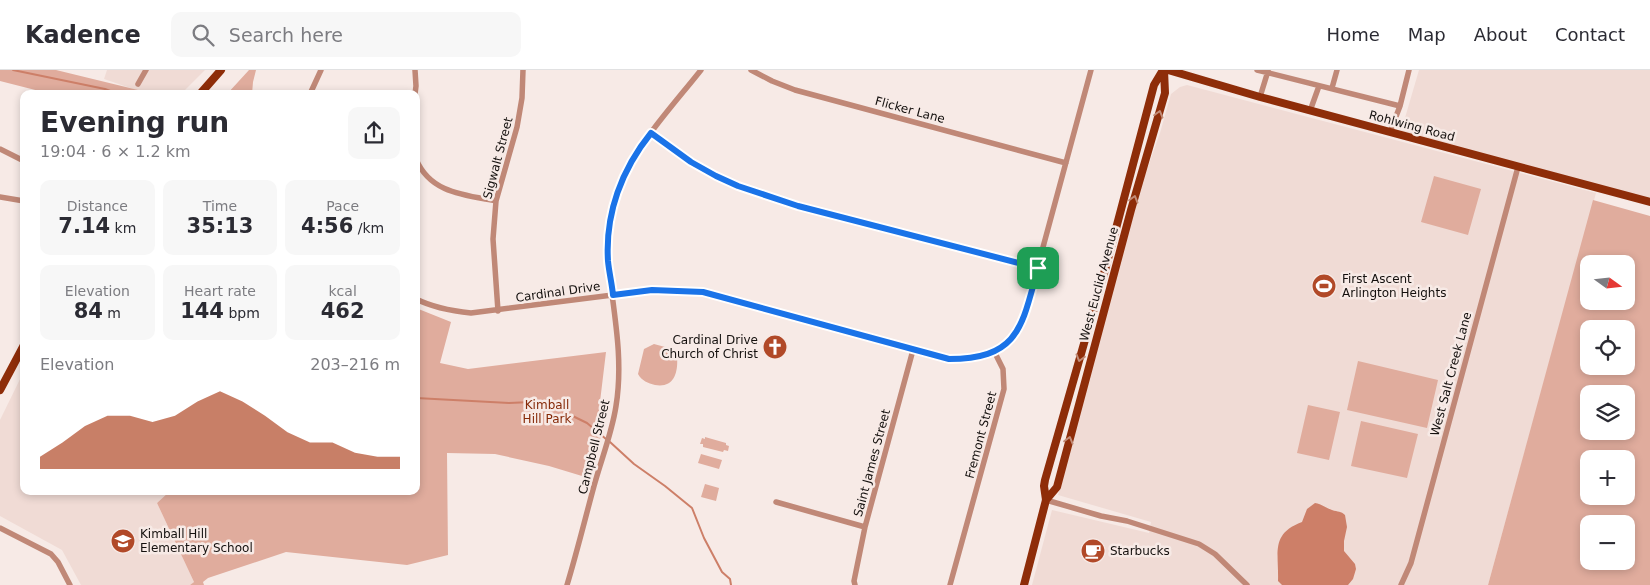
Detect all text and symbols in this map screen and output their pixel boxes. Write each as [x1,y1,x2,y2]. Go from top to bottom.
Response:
search box [171,12,521,57]
text: Kadence [25,21,141,49]
icon: search [189,21,217,49]
text: Search here [229,24,343,46]
text: Home [1327,24,1380,45]
text: Map [1408,24,1446,45]
text: About [1474,24,1527,45]
text: Contact [1555,24,1625,45]
street label: Flicker Lane [873,94,947,126]
text: Evening run [40,106,229,139]
button: share [348,107,400,159]
street label: Rohlwing Road [1367,108,1457,144]
one-way arrow [1154,110,1164,118]
street label: Sigwalt Street [480,115,516,200]
text: 19:04 · 6 × 1.2 km [40,142,191,161]
one-way arrow [1129,195,1139,204]
text: Distance [67,198,128,214]
text: Time [203,198,237,214]
text: Pace [326,198,359,214]
text: 7.14 [58,214,110,238]
text: 35:13 [187,214,253,238]
text: 4:56 [301,214,353,238]
text: km [110,220,136,236]
text: /km [353,220,384,236]
street label: West Euclid Avenue [1077,225,1121,343]
pin [1017,247,1059,289]
icon: arrive [1024,254,1052,282]
north arrow [1580,255,1635,310]
map controls [1580,255,1635,570]
place label: First Ascent Arlington Heights [1342,272,1446,300]
sports icon: First Ascent Arlington Heights [1311,273,1337,299]
street label: Cardinal Drive [515,279,601,305]
text: Elevation [65,283,130,299]
text: Heart rate [184,283,256,299]
text: kcal [329,283,357,299]
text: 84 [74,299,103,323]
text: 144 [180,299,224,323]
text: 462 [321,299,365,323]
text: m [103,305,121,321]
text: bpm [224,305,260,321]
street label: West Salt Creek Lane [1428,310,1474,438]
button: locate [1580,320,1635,375]
place label: Cardinal Drive Church of Christ [661,333,758,361]
church icon: Cardinal Drive Church of Christ [762,334,788,360]
one-way arrow [1075,354,1085,362]
text: Elevation [40,355,114,374]
text: 203–216 m [310,355,400,374]
button: layers [1580,385,1635,440]
street label: Fremont Street [963,390,999,480]
park label: Kimball Hill Park [523,398,571,426]
street label: Campbell Street [575,398,613,496]
street label: Saint James Street [851,407,893,518]
one-way arrow [1063,436,1074,445]
button: + [1580,450,1635,505]
button: − [1580,515,1635,570]
place label: Kimball Hill Elementary School [140,527,253,555]
school or university icon: Kimball Hill Elementary School [110,528,136,554]
cafe icon: Starbucks [1080,538,1106,564]
place label: Starbucks [1110,544,1170,558]

